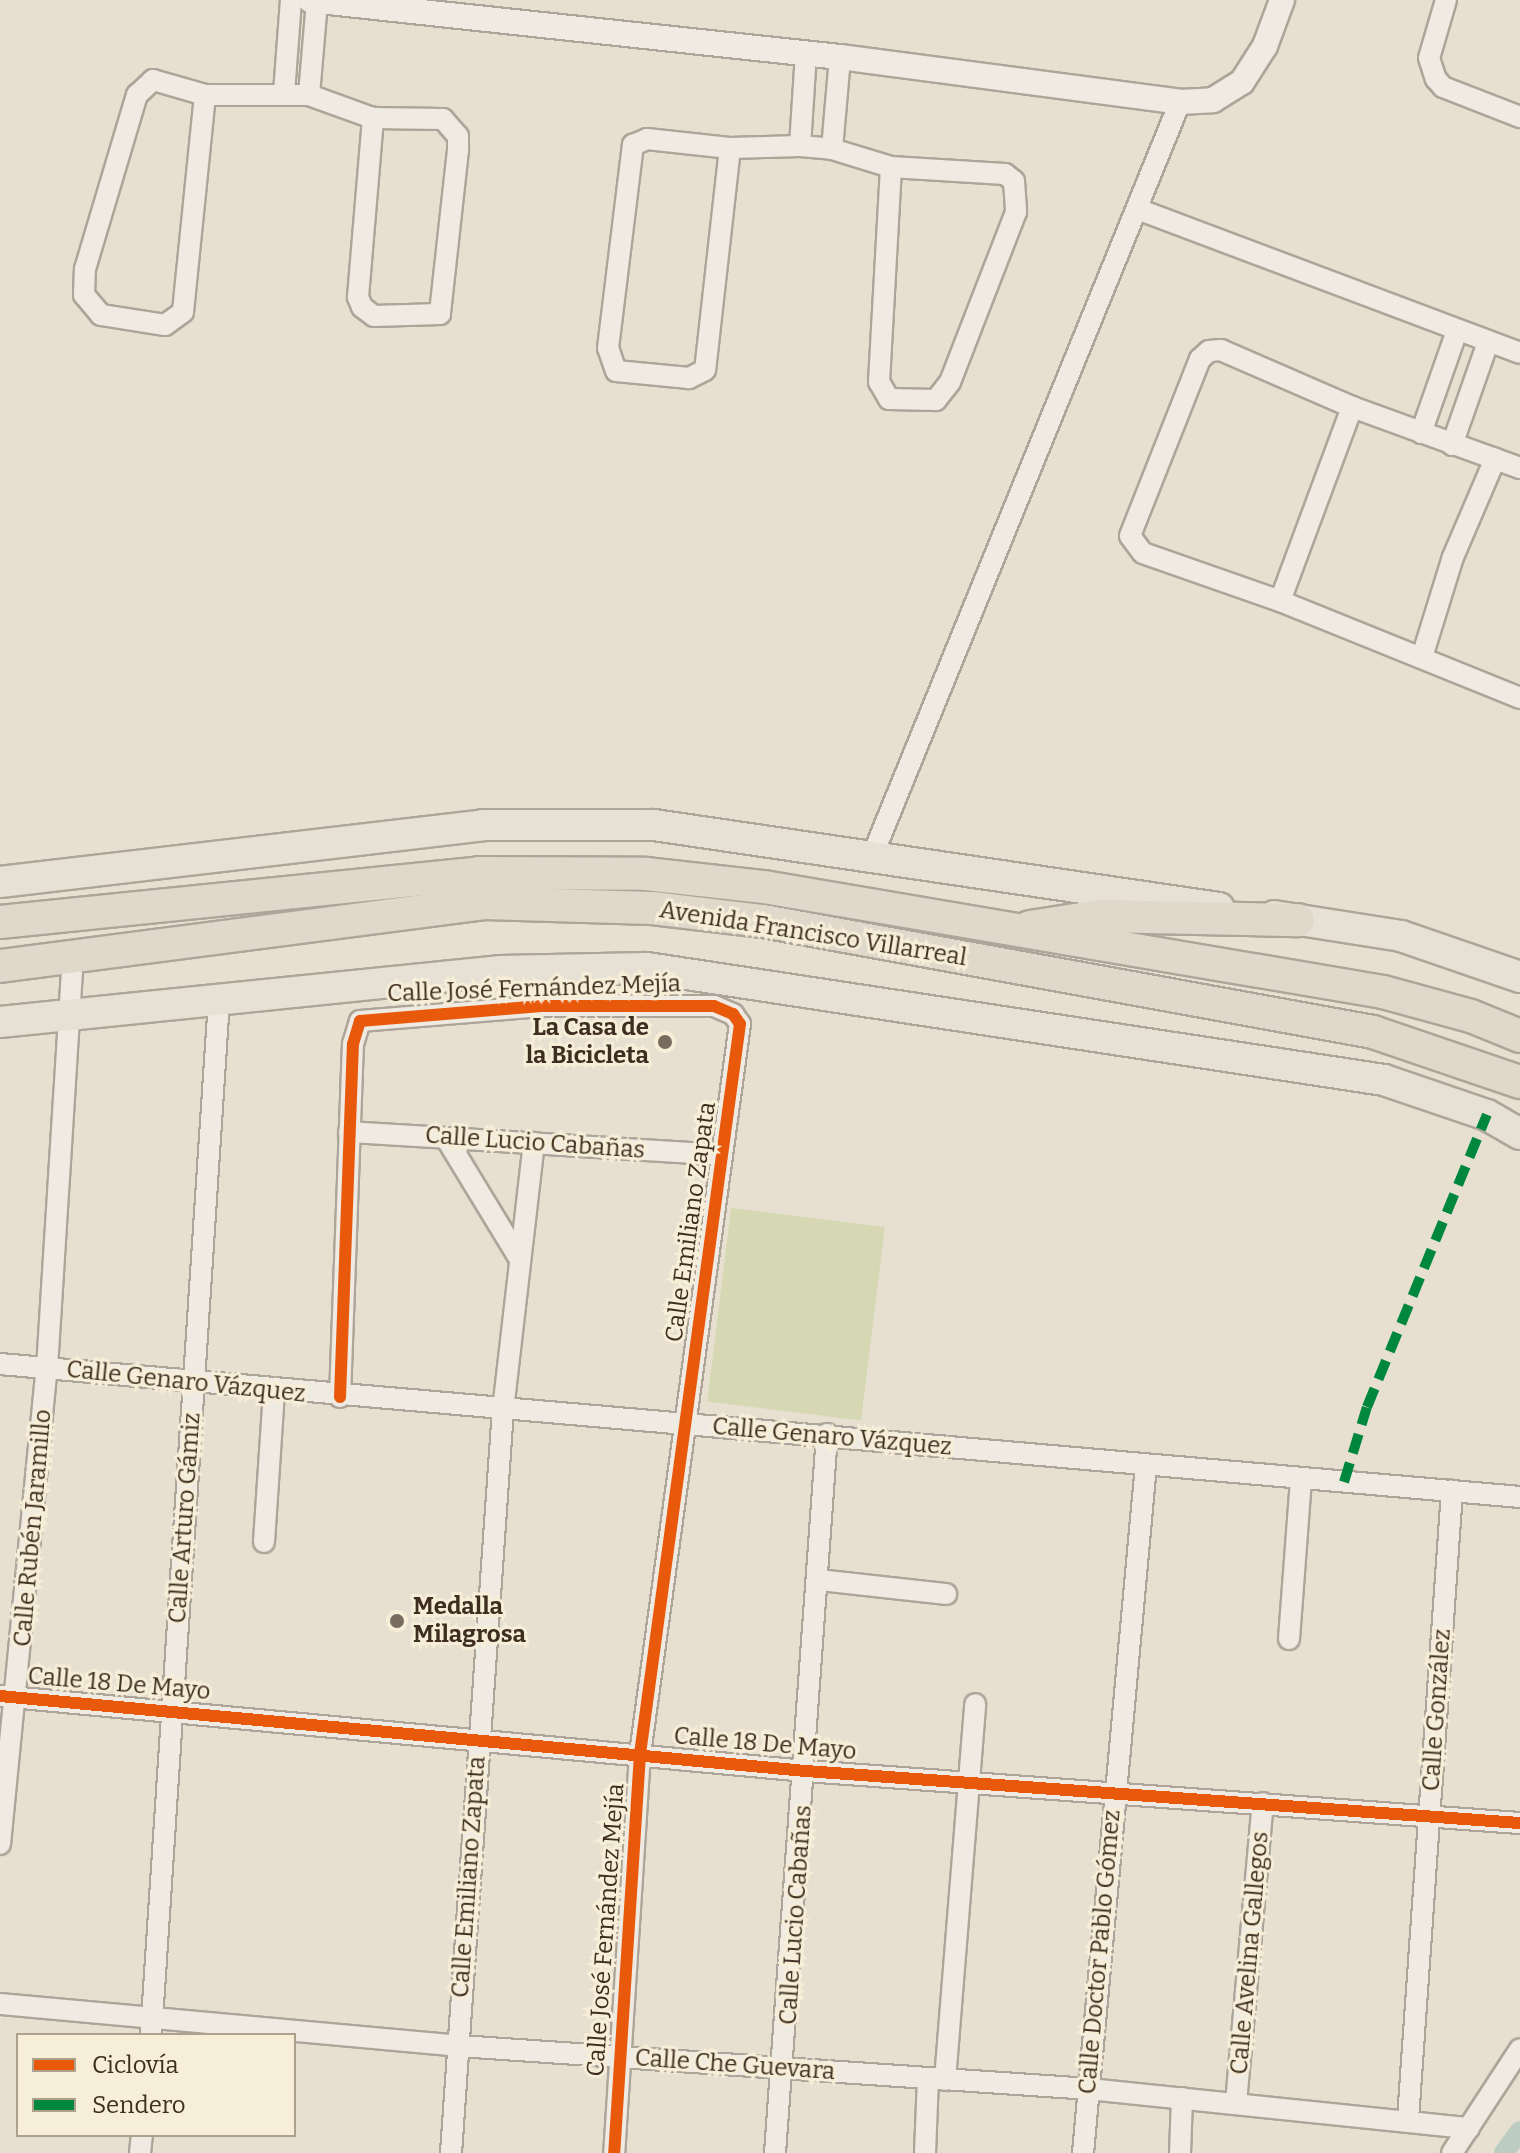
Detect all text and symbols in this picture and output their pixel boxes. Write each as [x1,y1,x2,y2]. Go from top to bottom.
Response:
street label: Avenida Francisco Villarreal [657,895,969,973]
street label: Calle José Fernández Mejía [387,969,681,1009]
place label: La Casa de la Bicicleta [526,1014,649,1070]
marker: La Casa de la Bicicleta [656,1033,674,1051]
street label: Calle Emiliano Zapata [660,1100,722,1344]
street label: Calle Lucio Cabañas [424,1121,646,1165]
street label: Calle Genaro Vázquez [65,1355,307,1409]
street label: Calle Rubén Jaramillo [8,1408,58,1648]
street label: Calle Arturo Gámiz [163,1412,207,1624]
street label: Calle Genaro Vázquez [711,1412,953,1462]
place label: Medalla Milagrosa [413,1593,526,1649]
marker: Medalla Milagrosa [388,1612,406,1630]
street label: Calle González [1417,1628,1457,1792]
street label: Calle 18 De Mayo [26,1662,212,1706]
street label: Calle 18 De Mayo [672,1722,858,1766]
street label: Calle Emiliano Zapata [446,1755,492,1999]
street label: Calle José Fernández Mejía [581,1782,631,2078]
street label: Calle Lucio Cabañas [774,1804,818,2026]
street label: Calle Doctor Pablo Gómez [1073,1809,1127,2095]
street label: Calle Avelina Gallegos [1225,1830,1275,2076]
legend [16,2033,296,2137]
street label: Calle Che Guevara [634,2044,836,2086]
text: Ciclovía [92,2051,179,2079]
text: Sendero [92,2091,186,2119]

